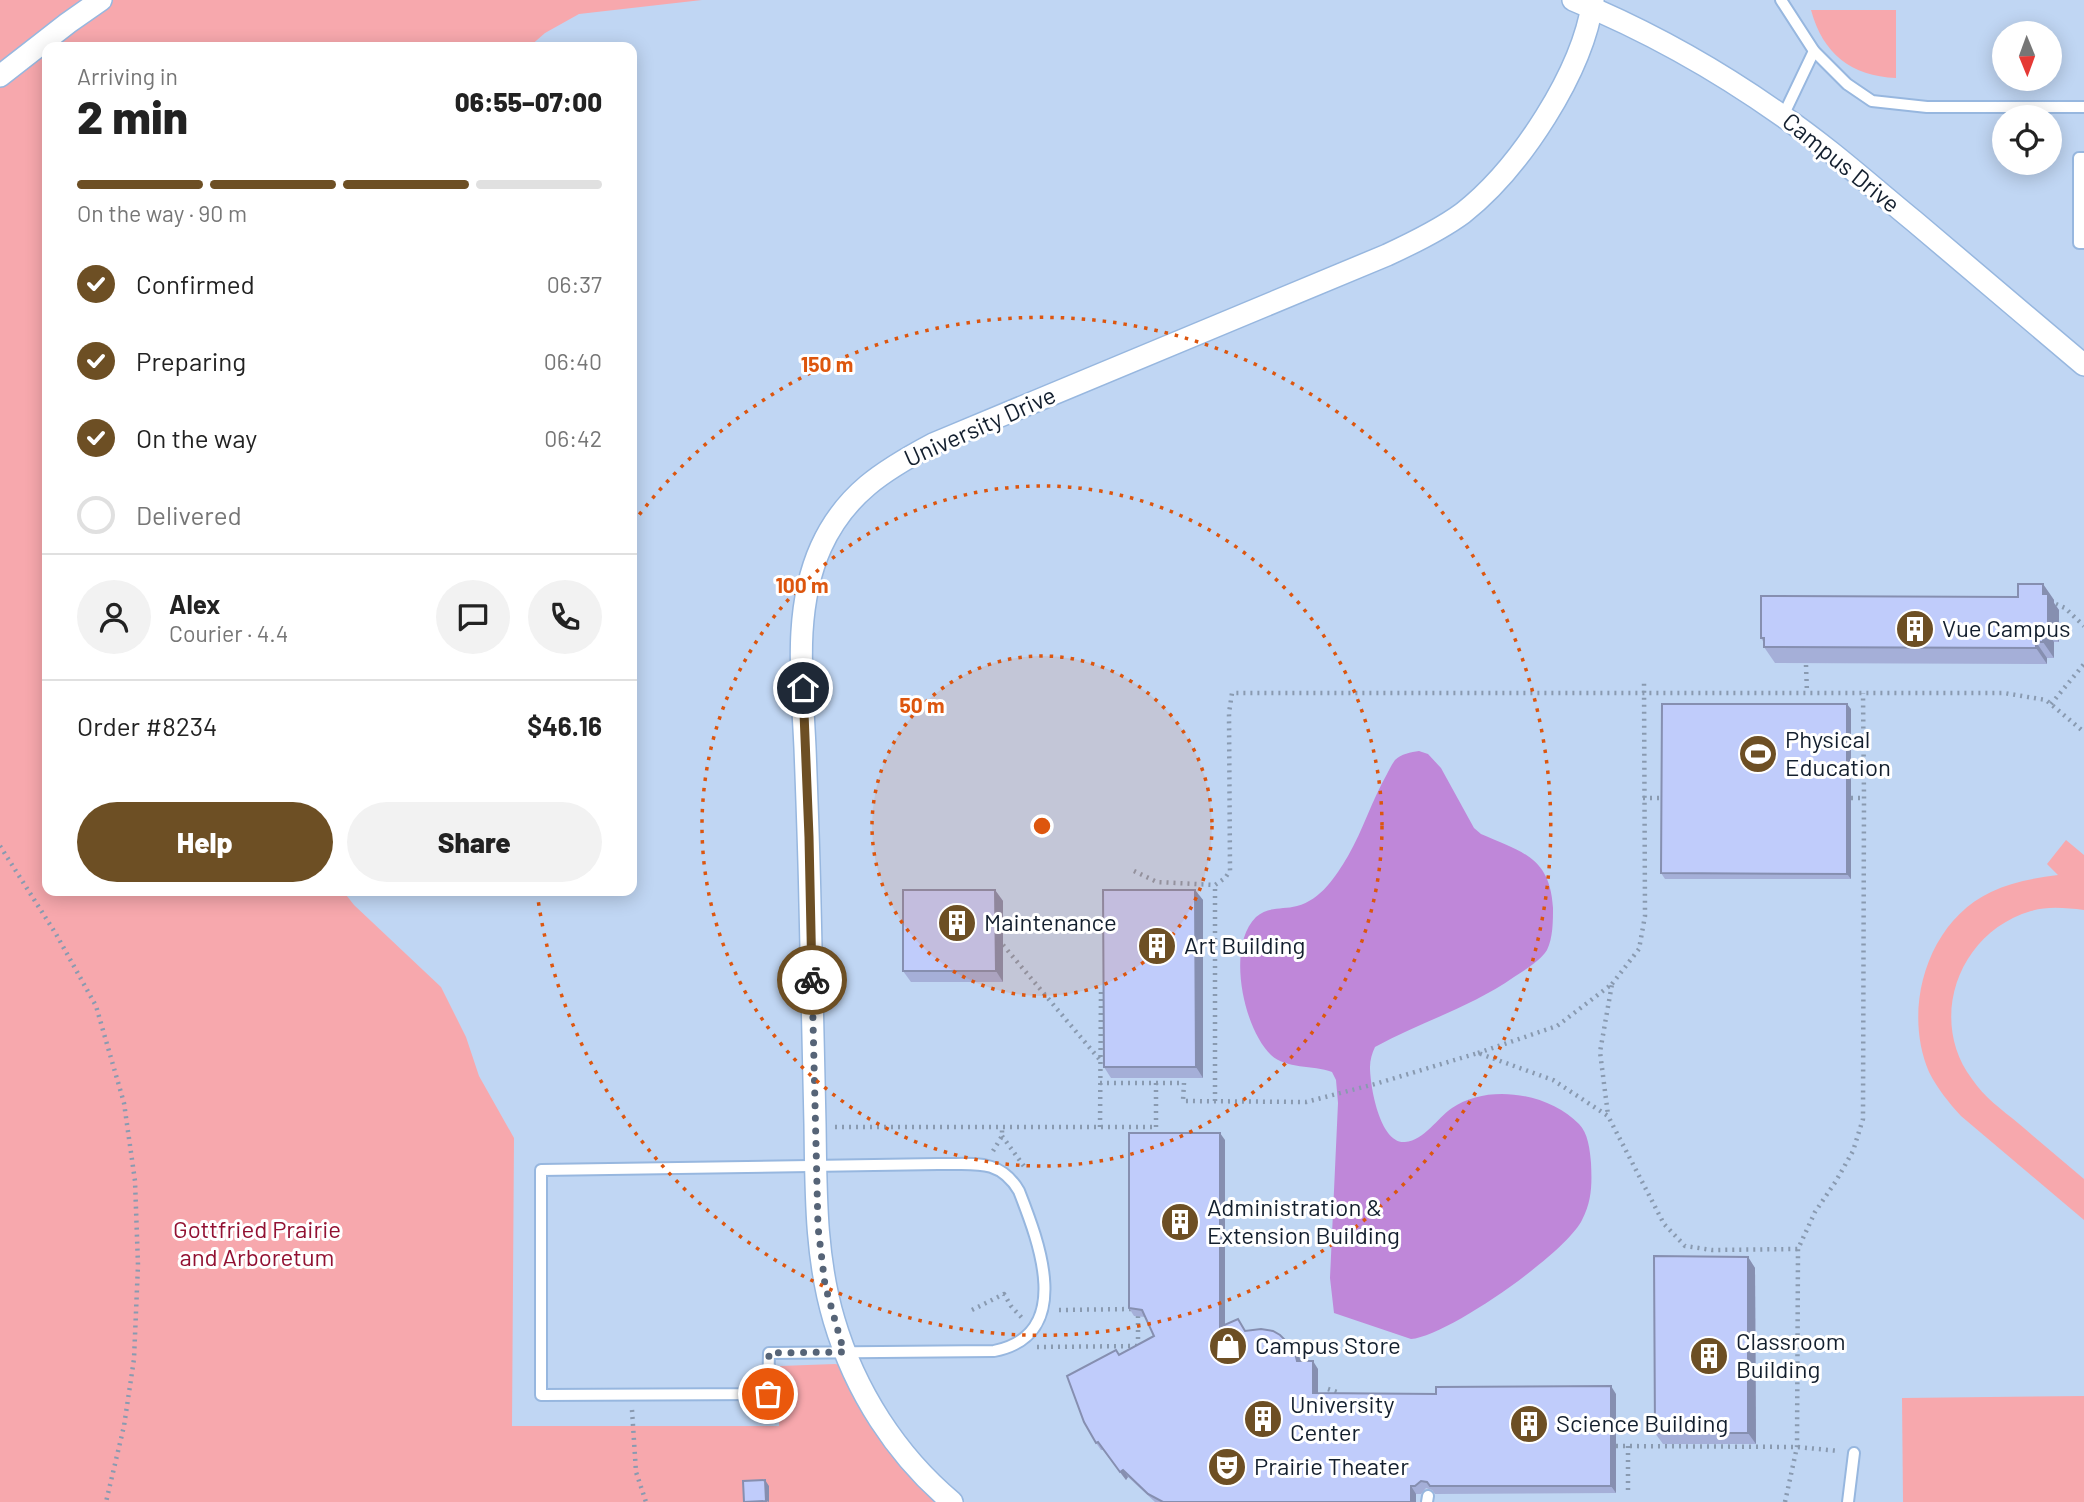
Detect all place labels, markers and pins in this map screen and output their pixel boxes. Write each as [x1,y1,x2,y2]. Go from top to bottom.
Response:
building icon: Vue Campus [1894,608,1936,650]
place label: Vue Campus [1942,613,2071,642]
pin [773,658,833,718]
place label: Physical Education [1785,724,1891,781]
sports icon: Physical Education [1737,733,1779,775]
centre of rings [1030,814,1054,838]
building icon: Maintenance [936,902,978,944]
place label: Maintenance [984,907,1117,936]
building icon: Art Building [1136,925,1178,967]
place label: Art Building [1184,930,1305,959]
place label: Administration & Extension Building [1207,1192,1400,1249]
building icon: Administration & Extension Building [1159,1201,1201,1243]
shop icon: Campus Store [1207,1325,1249,1367]
place label: Classroom Building [1736,1326,1846,1383]
place label: Campus Store [1255,1330,1401,1359]
building icon: Classroom Building [1688,1335,1730,1377]
pin [738,1364,798,1424]
place label: University Center [1290,1389,1395,1446]
building icon: University Center [1242,1398,1284,1440]
building icon: Science Building [1508,1403,1550,1445]
place label: Science Building [1556,1408,1728,1437]
theatre icon: Prairie Theater [1206,1446,1248,1488]
place label: Prairie Theater [1254,1451,1409,1480]

